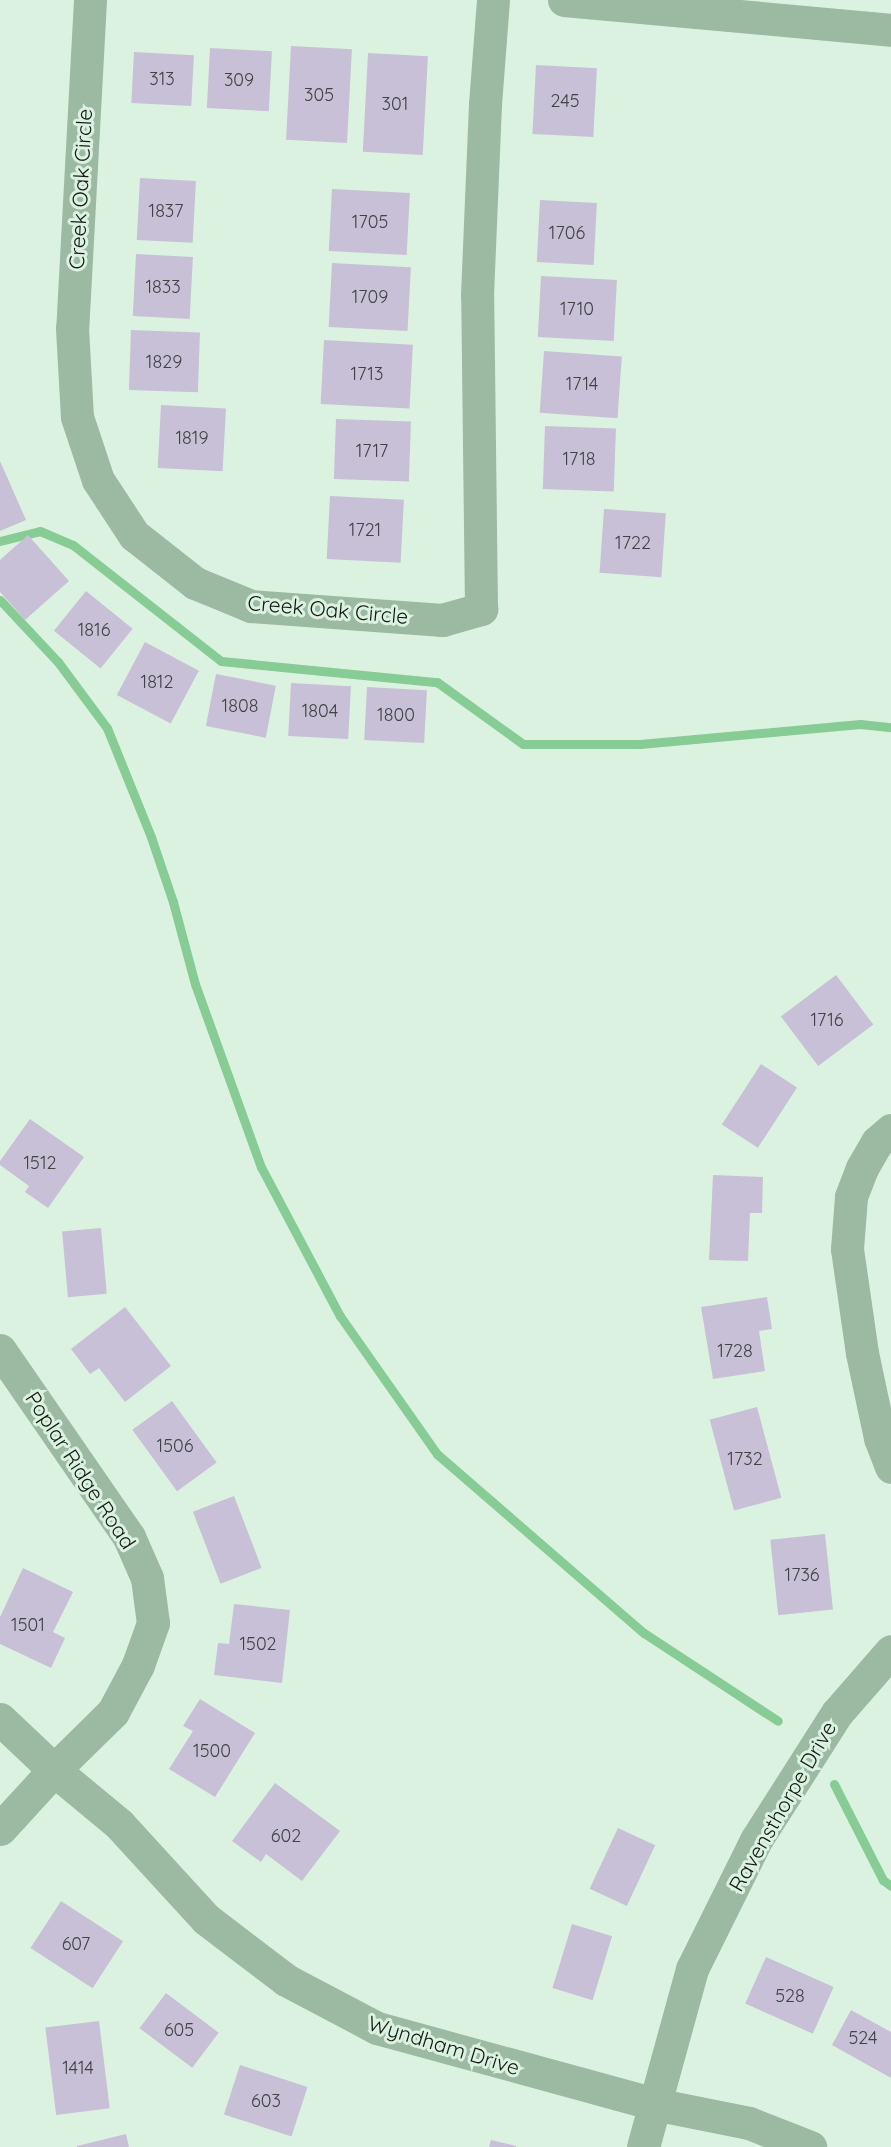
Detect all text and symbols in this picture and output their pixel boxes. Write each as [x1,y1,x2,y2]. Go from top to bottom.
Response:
house number: 313 [149,68,175,90]
house number: 309 [224,69,254,91]
house number: 305 [304,84,334,106]
house number: 245 [550,90,580,112]
house number: 301 [382,93,408,115]
street label: Creek Oak Circle [63,108,97,270]
house number: 1837 [148,200,184,222]
house number: 1705 [352,211,388,233]
house number: 1706 [549,222,585,244]
house number: 1833 [145,276,181,298]
house number: 1709 [352,286,388,308]
house number: 1710 [560,298,594,320]
house number: 1829 [146,351,182,373]
house number: 1713 [351,363,383,385]
house number: 1714 [566,373,598,395]
house number: 1819 [175,427,209,449]
house number: 1717 [356,440,388,462]
house number: 1718 [562,448,596,470]
house number: 1721 [349,519,381,541]
house number: 1722 [615,532,651,554]
street label: Creek Oak Circle [247,589,409,629]
house number: 1816 [78,619,110,641]
house number: 1812 [140,671,174,693]
house number: 1808 [222,695,258,717]
house number: 1804 [302,700,338,722]
house number: 1800 [377,704,415,726]
house number: 1716 [810,1009,844,1031]
house number: 1512 [23,1152,57,1174]
house number: 1728 [717,1340,753,1362]
street label: Poplar Ridge Road [21,1386,141,1554]
house number: 1506 [157,1435,193,1457]
house number: 1732 [727,1448,763,1470]
house number: 1736 [784,1564,820,1586]
house number: 1501 [11,1614,45,1636]
house number: 1502 [239,1633,277,1655]
street label: Ravensthorpe Drive [723,1716,841,1896]
house number: 1500 [193,1740,231,1762]
house number: 602 [271,1825,301,1847]
house number: 607 [62,1933,90,1955]
house number: 528 [775,1985,805,2007]
street label: Wyndham Drive [365,2010,523,2080]
house number: 605 [164,2019,194,2041]
house number: 524 [849,2027,877,2049]
house number: 1414 [62,2057,94,2079]
house number: 603 [251,2090,281,2112]

